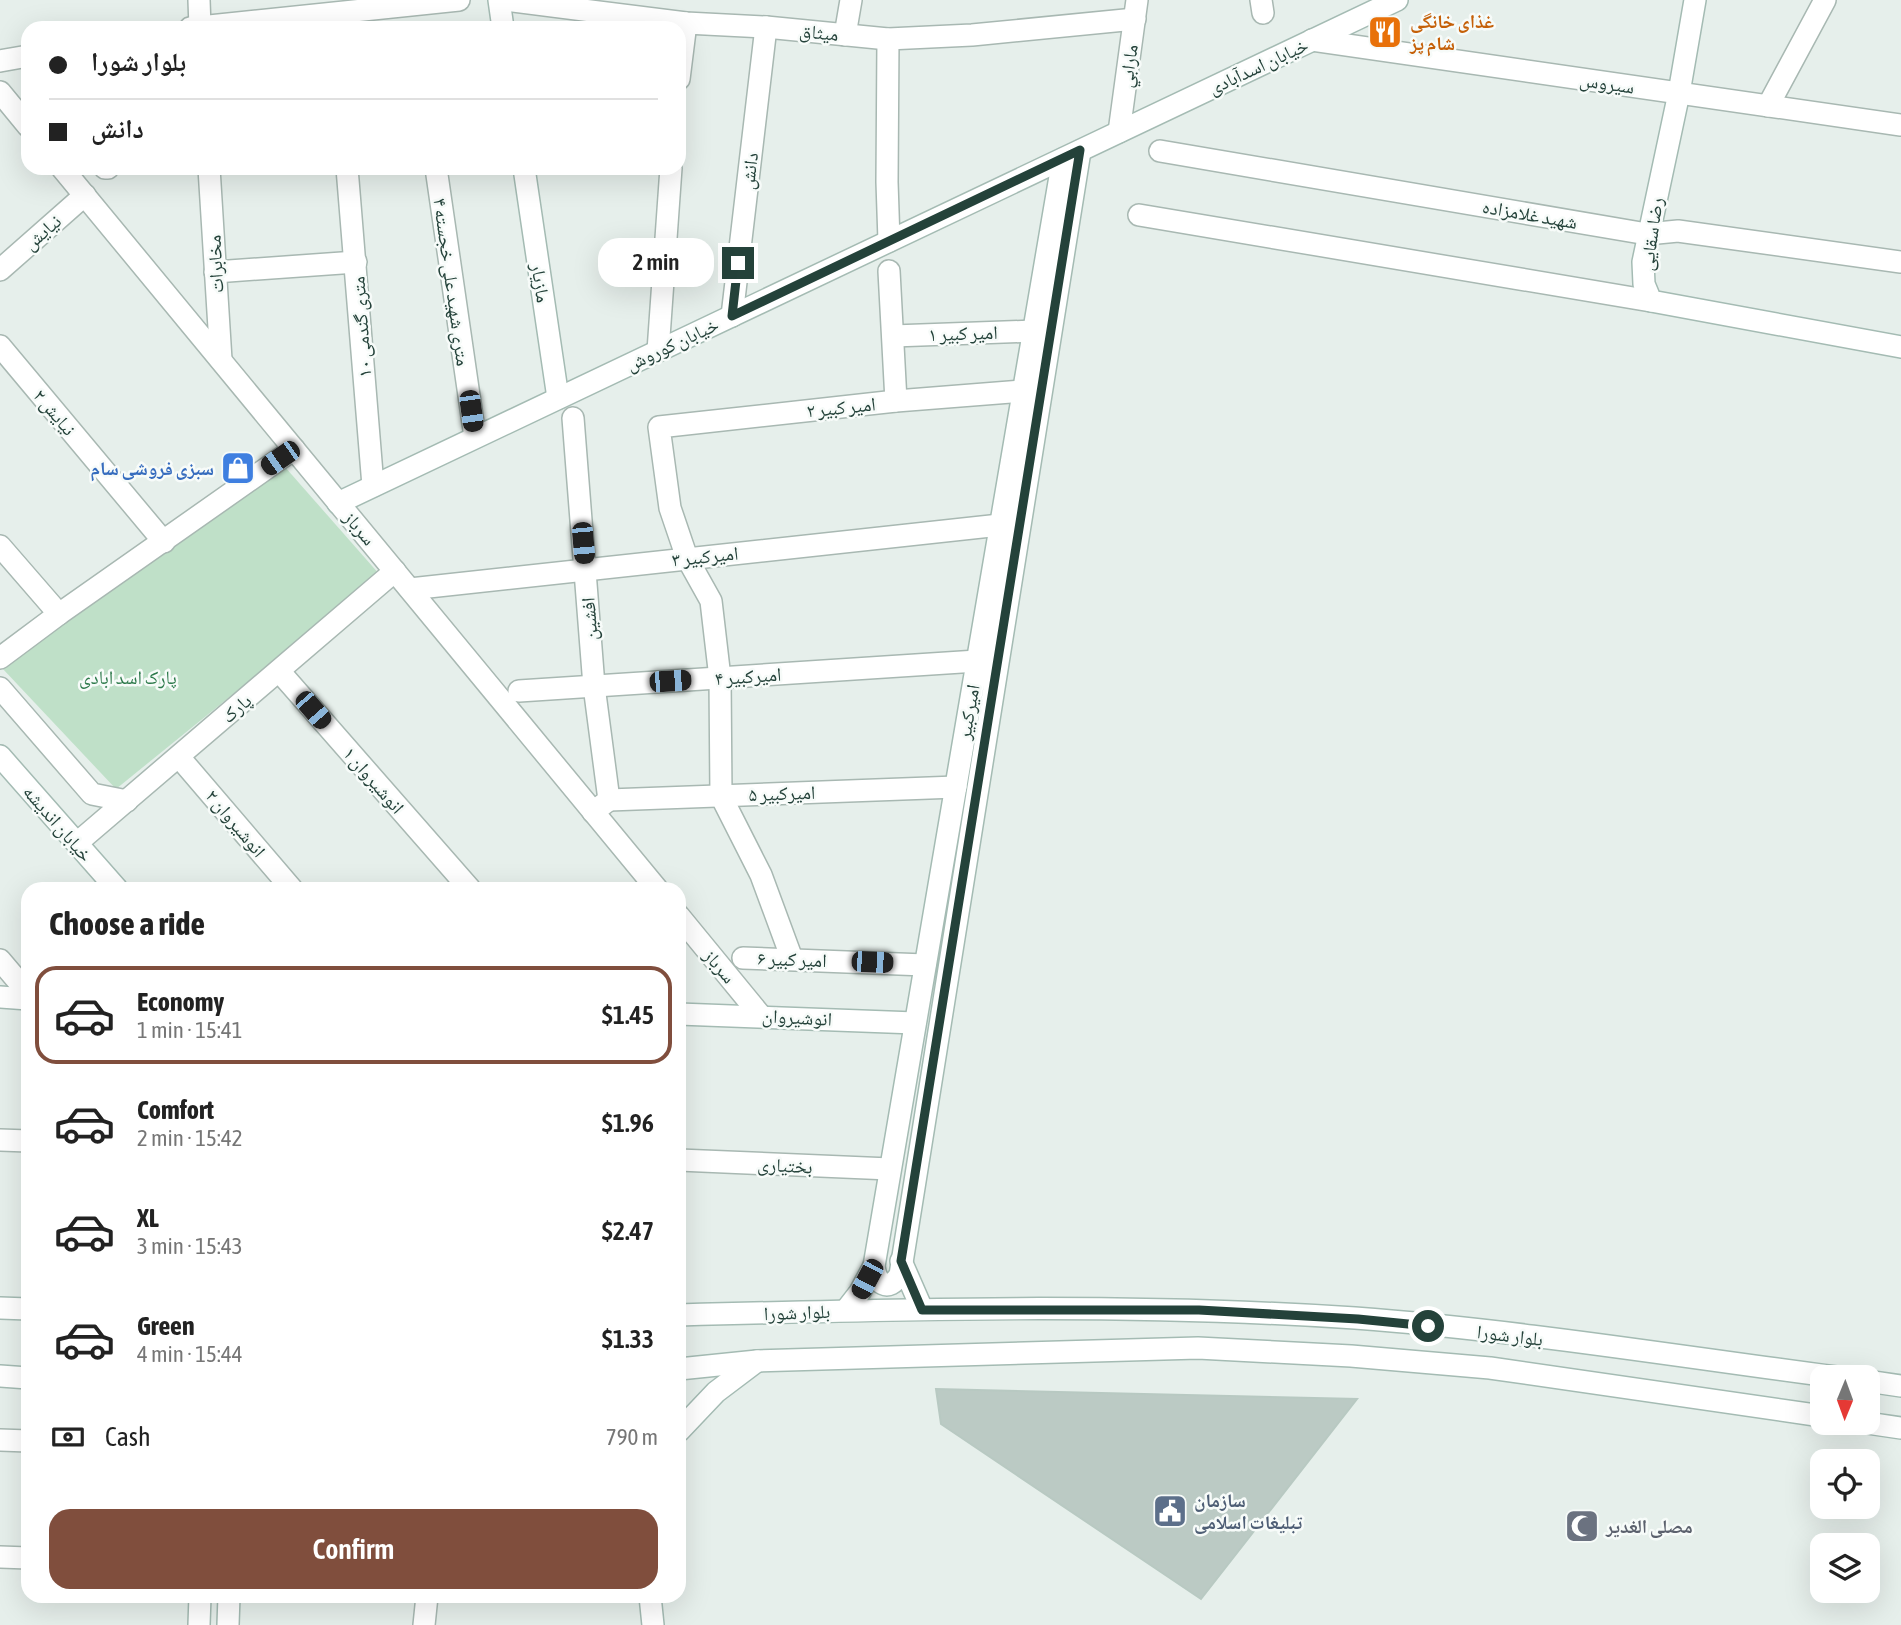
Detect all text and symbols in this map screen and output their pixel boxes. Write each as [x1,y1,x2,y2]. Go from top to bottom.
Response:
place label: غذای خانگی شام پز [1409,10,1494,57]
restaurant icon: غذای خانگی شام پز [1366,13,1404,51]
street label: میثاق [798,19,840,46]
street label: خیابان اسدآبادی [1205,33,1312,100]
street label: مارابي [1114,43,1147,90]
text: بلوار شورا [91,47,186,77]
street label: سیروس [1578,68,1636,99]
text: دانش [91,114,144,144]
street label: دانش [736,151,763,191]
street label: شهید غلامزاده [1481,195,1579,234]
street label: رضا سقایی [1635,196,1668,272]
street label: ۴ متری شهید علی خجسته [428,197,475,368]
street label: نیایش [19,210,66,255]
street label: مخابرات [202,234,229,294]
callout: 2 min [598,238,714,288]
route end [722,247,754,279]
text: 2 min [633,249,679,275]
street label: مازیار [526,261,555,304]
street label: ۱۰ متری گندمی [346,276,377,378]
street label: خیابان کوروش [622,313,722,376]
street label: امیر کبیر ۱ [928,321,998,346]
street label: نیایش ۲ [28,384,81,440]
car [458,389,485,433]
street label: امیر کبیر ۲ [805,392,877,423]
car [257,437,304,479]
shop icon: سبزی فروشی سام [219,449,257,487]
place label: سبزی فروشی سام [91,457,214,482]
street label: سرباز [338,506,380,550]
car [571,521,596,565]
street label: امیرکبیر ۳ [671,542,739,571]
street label: افشین [577,597,602,641]
street label: امیرکبیر ۴ [714,663,782,690]
park label: پارک اسد ابادی [79,666,177,689]
car [649,669,692,693]
street label: امیرکبیر [952,683,985,742]
car [292,687,335,733]
street label: پارک [217,689,256,728]
street label: انوشیروان ۱ [338,742,409,819]
street label: خیابان اندیشه [18,780,97,866]
street label: امیرکبیر ۵ [748,781,816,806]
street label: انوشیروان ۲ [201,785,271,862]
text: Choose a ride [49,905,205,942]
street label: سرباز [698,944,740,988]
street label: امیر کبیر ۶ [757,947,827,972]
car [851,951,894,973]
icon: car [53,984,116,1047]
text: Economy [137,987,224,1017]
text: $1.45 [602,1000,654,1030]
street label: انوشیروان [761,1004,833,1031]
text: 1 min · 15:41 [137,1017,243,1043]
icon: car [53,1092,116,1155]
text: Comfort [137,1095,214,1125]
text: $1.96 [602,1108,654,1138]
text: 2 min · 15:42 [137,1125,243,1151]
street label: بختیاری [757,1153,813,1178]
icon: car [53,1200,116,1263]
text: XL [137,1203,159,1233]
text: $2.47 [602,1216,654,1246]
text: 3 min · 15:43 [137,1233,243,1259]
car [848,1256,887,1302]
street label: بلوار شورا [763,1300,831,1325]
icon: car [53,1308,116,1371]
route start [1412,1310,1444,1342]
text: Green [137,1311,195,1341]
street label: بلوار شورا [1476,1320,1544,1351]
text: $1.33 [602,1324,654,1354]
text: 4 min · 15:44 [137,1341,243,1367]
north arrow [1810,1365,1880,1435]
map controls [1810,1365,1880,1603]
icon: cash [49,1418,87,1456]
text: Cash [105,1422,151,1452]
text: 790 m [606,1424,658,1450]
button: locate [1810,1449,1880,1519]
place label: سازمان تبلیغات اسلامی [1194,1489,1303,1534]
public building icon: سازمان تبلیغات اسلامی [1151,1492,1189,1530]
mosque icon: مصلی الغدیر [1563,1507,1601,1545]
button: Confirm [49,1509,658,1589]
place label: مصلی الغدیر [1605,1515,1693,1538]
button: layers [1810,1533,1880,1603]

